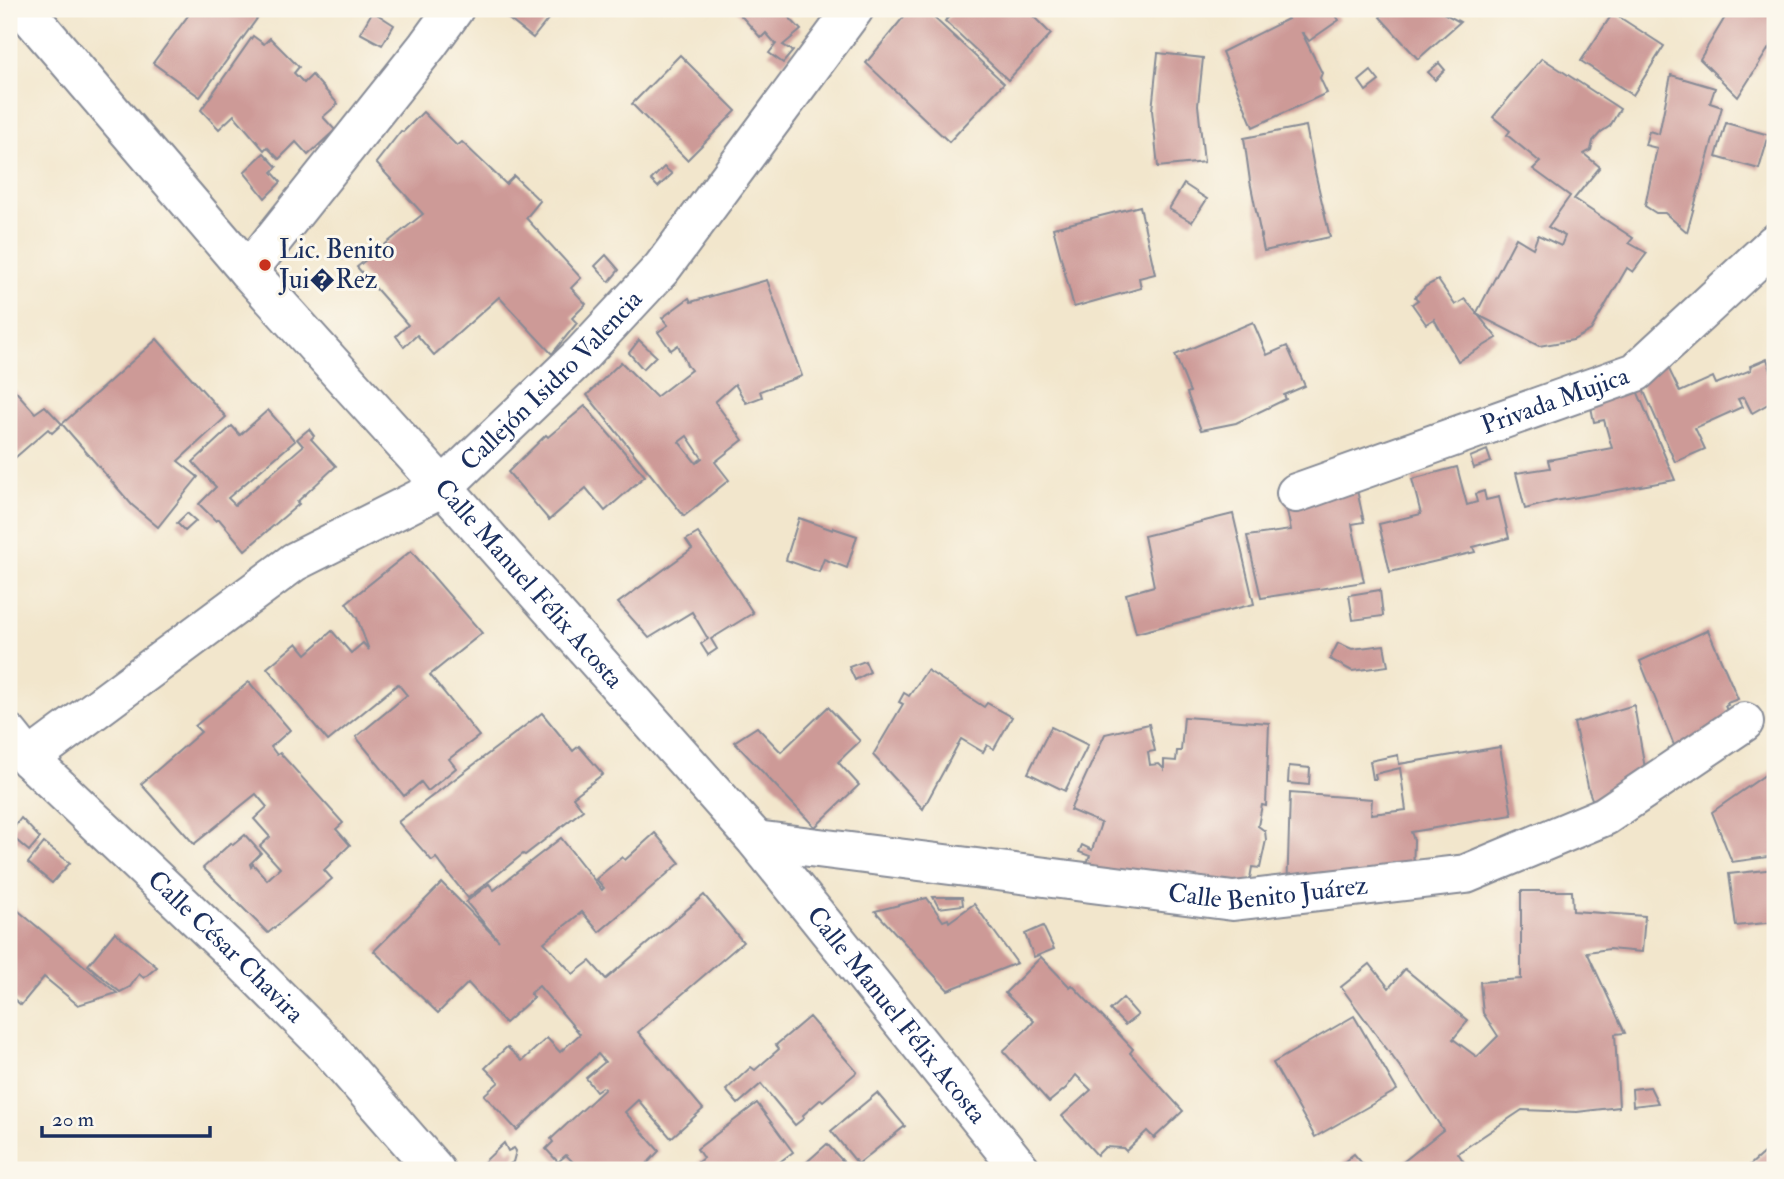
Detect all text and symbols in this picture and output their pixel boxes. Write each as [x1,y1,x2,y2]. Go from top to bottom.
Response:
place label: Lic. Benito Jui�Rez [278,234,395,296]
marker: Lic. Benito Jui�Rez [257,257,273,273]
street label: Callejón Isidro Valencia [454,283,649,478]
street label: Privada Mujica [1477,360,1634,442]
street label: Calle Manuel Félix Acosta [427,472,630,695]
street label: Calle César Chavira [141,864,311,1030]
street label: Calle Benito Juárez [1166,869,1370,918]
street label: Calle Manuel Félix Acosta [800,900,994,1130]
scale bar [42,1095,210,1139]
text: 20 m [52,1106,94,1133]

